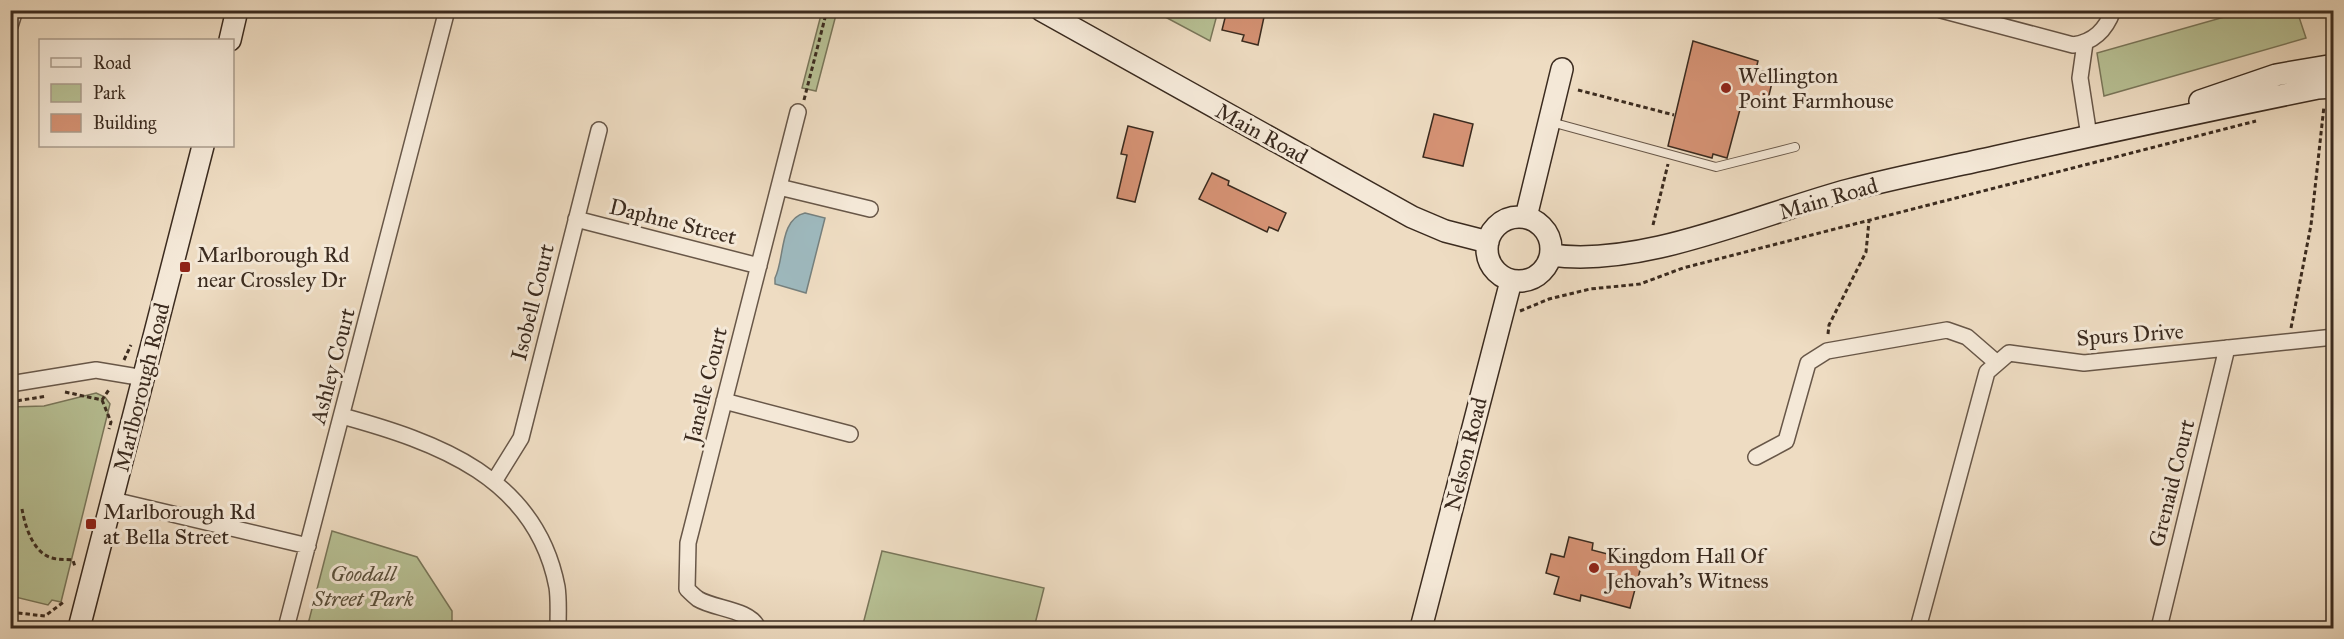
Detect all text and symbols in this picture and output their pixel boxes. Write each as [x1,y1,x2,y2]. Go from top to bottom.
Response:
legend [39,39,234,147]
text: Road [93,52,131,74]
place label: Wellington Point Farmhouse [1738,62,1894,114]
marker: Wellington Point Farmhouse [1719,81,1733,95]
text: Park [93,82,126,104]
street label: Main Road [1211,97,1313,170]
text: Building [93,112,157,135]
street label: Main Road [1776,172,1881,225]
street label: Daphne Street [606,193,740,250]
place label: Marlborough Rd near Crossley Dr [197,241,350,293]
street label: Isobell Court [505,241,560,363]
marker: Marlborough Rd near Crossley Dr [178,260,192,274]
street label: Marlborough Road [107,300,176,474]
street label: Ashley Court [304,305,361,428]
street label: Spurs Drive [2076,317,2184,352]
street label: Janelle Court [678,324,733,448]
street label: Nelson Road [1438,394,1493,514]
street label: Grenaid Court [2143,416,2200,550]
place label: Marlborough Rd at Bella Street [103,498,256,550]
marker: Marlborough Rd at Bella Street [84,517,98,531]
place label: Kingdom Hall Of Jehovah's Witness [1604,542,1769,594]
park label: Goodall Street Park [311,560,414,612]
marker: Kingdom Hall Of Jehovah's Witness [1587,561,1601,575]

